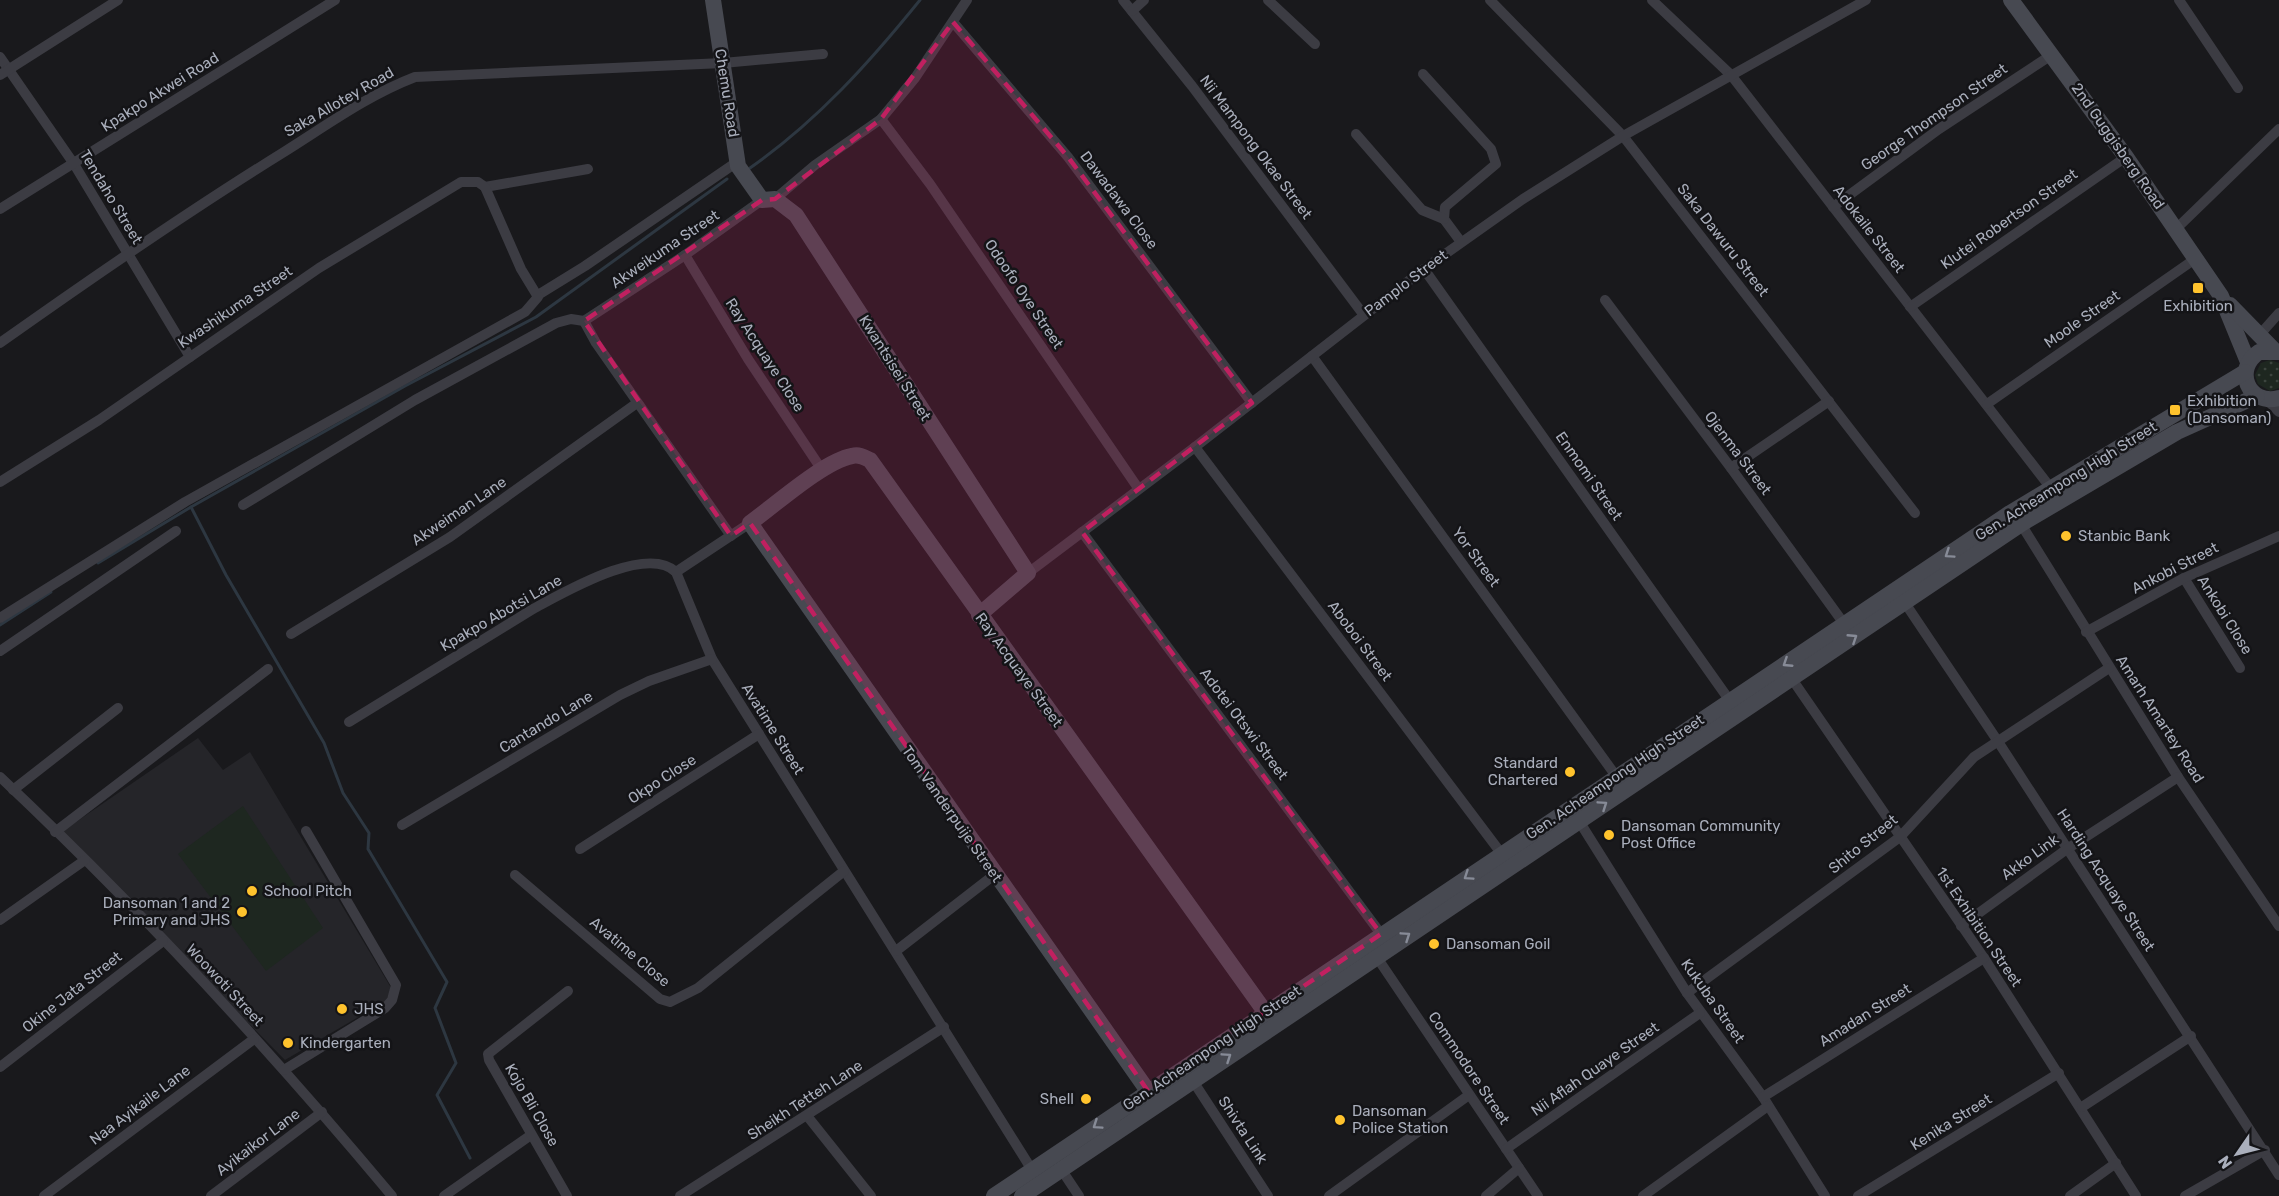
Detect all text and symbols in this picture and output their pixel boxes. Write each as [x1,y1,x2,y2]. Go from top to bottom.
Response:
street label: Kpakpo Akwei Road [98,48,222,136]
street label: Chemu Road [711,48,743,138]
street label: George Thompson Street [1857,60,2011,174]
street label: Saka Allotey Road [281,63,397,141]
street label: Nii Mampong Okae Street [1196,71,1316,223]
street label: 2nd Guggisberg Road [2068,79,2168,213]
street label: Tendaho Street [76,147,146,247]
street label: Dawadawa Close [1076,148,1162,252]
street label: Klutei Robertson Street [1937,165,2081,273]
street label: Saka Dawuru Street [1673,180,1773,300]
street label: Adokaile Street [1829,182,1909,276]
street label: Akweikuma Street [607,206,723,292]
street label: Odoofo Oye Street [981,236,1067,352]
street label: Pamplo Street [1361,246,1451,320]
street label: Kwashikuma Street [174,262,296,352]
marker: Exhibition [2191,281,2205,295]
street label: Moole Street [2041,286,2123,352]
street label: Ray Acquaye Close [722,295,808,415]
place label: Exhibition [2163,297,2233,315]
street label: Kwantsisei Street [855,312,935,424]
place label: Exhibition (Dansoman) [2187,392,2271,427]
marker: Exhibition (Dansoman) [2168,403,2182,417]
street label: Ojenma Street [1701,408,1775,498]
street label: Gen. Acheampong High Street [1972,417,2160,545]
street label: Enmomi Street [1552,428,1626,524]
street label: Akweiman Lane [408,473,510,549]
street label: Yor Street [1448,524,1504,590]
place label: Stanbic Bank [2078,527,2170,545]
marker: Stanbic Bank [2059,529,2073,543]
street label: Ankobi Street [2129,538,2221,598]
one-way arrow [1945,547,1956,558]
street label: Kpakpo Abotsi Lane [437,571,565,655]
street label: Ankobi Close [2194,572,2256,658]
street label: Aboboi Street [1324,597,1396,685]
street label: Ray Acquaye Street [971,609,1067,731]
one-way arrow [1846,634,1857,645]
street label: Amarh Amartey Road [2112,652,2208,786]
one-way arrow [1783,656,1794,667]
street label: Adotei Otswi Street [1196,665,1292,783]
street label: Avatime Street [738,680,808,778]
street label: Cantando Lane [496,687,596,757]
street label: Gen. Acheampong High Street [1523,711,1708,843]
street label: Tom Vanderpuije Street [898,742,1006,886]
street label: Okpo Close [625,750,699,808]
place label: Standard Chartered [1488,754,1558,789]
marker: Standard Chartered [1563,765,1577,779]
one-way arrow [1597,801,1608,812]
street label: Harding Acquaye Street [2053,805,2159,955]
street label: Shito Street [1825,811,1901,877]
place label: Dansoman Community Post Office [1621,817,1781,852]
marker: Dansoman Community Post Office [1602,828,1616,842]
street label: Akko Link [1998,830,2062,884]
street label: 1st Exhibition Street [1932,864,2026,990]
one-way arrow [1463,868,1474,879]
place label: School Pitch [264,882,352,900]
marker: School Pitch [245,884,259,898]
place label: Dansoman 1 and 2 Primary and JHS [103,894,230,929]
marker: Dansoman 1 and 2 Primary and JHS [235,905,249,919]
street label: Avatime Close [586,913,674,991]
one-way arrow [1399,932,1410,943]
place label: Dansoman Goil [1446,935,1550,953]
marker: Dansoman Goil [1427,937,1441,951]
street label: Woowoti Street [182,940,268,1030]
street label: Okine Jata Street [19,947,126,1037]
street label: Kukuba Street [1677,955,1749,1047]
street label: Amadan Street [1816,979,1914,1050]
street label: Gen. Acheampong High Street [1120,982,1305,1114]
place label: JHS [354,1000,384,1018]
marker: JHS [335,1002,349,1016]
street label: Commodore Street [1425,1008,1514,1128]
street label: Nii Aflah Quaye Street [1528,1018,1662,1120]
place label: Kindergarten [300,1034,391,1052]
marker: Kindergarten [281,1036,295,1050]
one-way arrow [1221,1053,1232,1064]
street label: Sheikh Tetteh Lane [744,1056,866,1144]
street label: Kojo Bli Close [501,1060,563,1150]
street label: Naa Ayikaile Lane [86,1061,194,1149]
place label: Shell [1040,1090,1074,1108]
street label: Kenika Street [1907,1090,1995,1154]
marker: Shell [1079,1092,1093,1106]
street label: Shivta Link [1214,1093,1272,1167]
place label: Dansoman Police Station [1352,1102,1448,1137]
street label: Ayikaikor Lane [213,1105,303,1179]
marker: Dansoman Police Station [1333,1113,1347,1127]
one-way arrow [1093,1118,1103,1130]
north arrow [2207,1124,2267,1184]
text: N [2214,1152,2236,1172]

